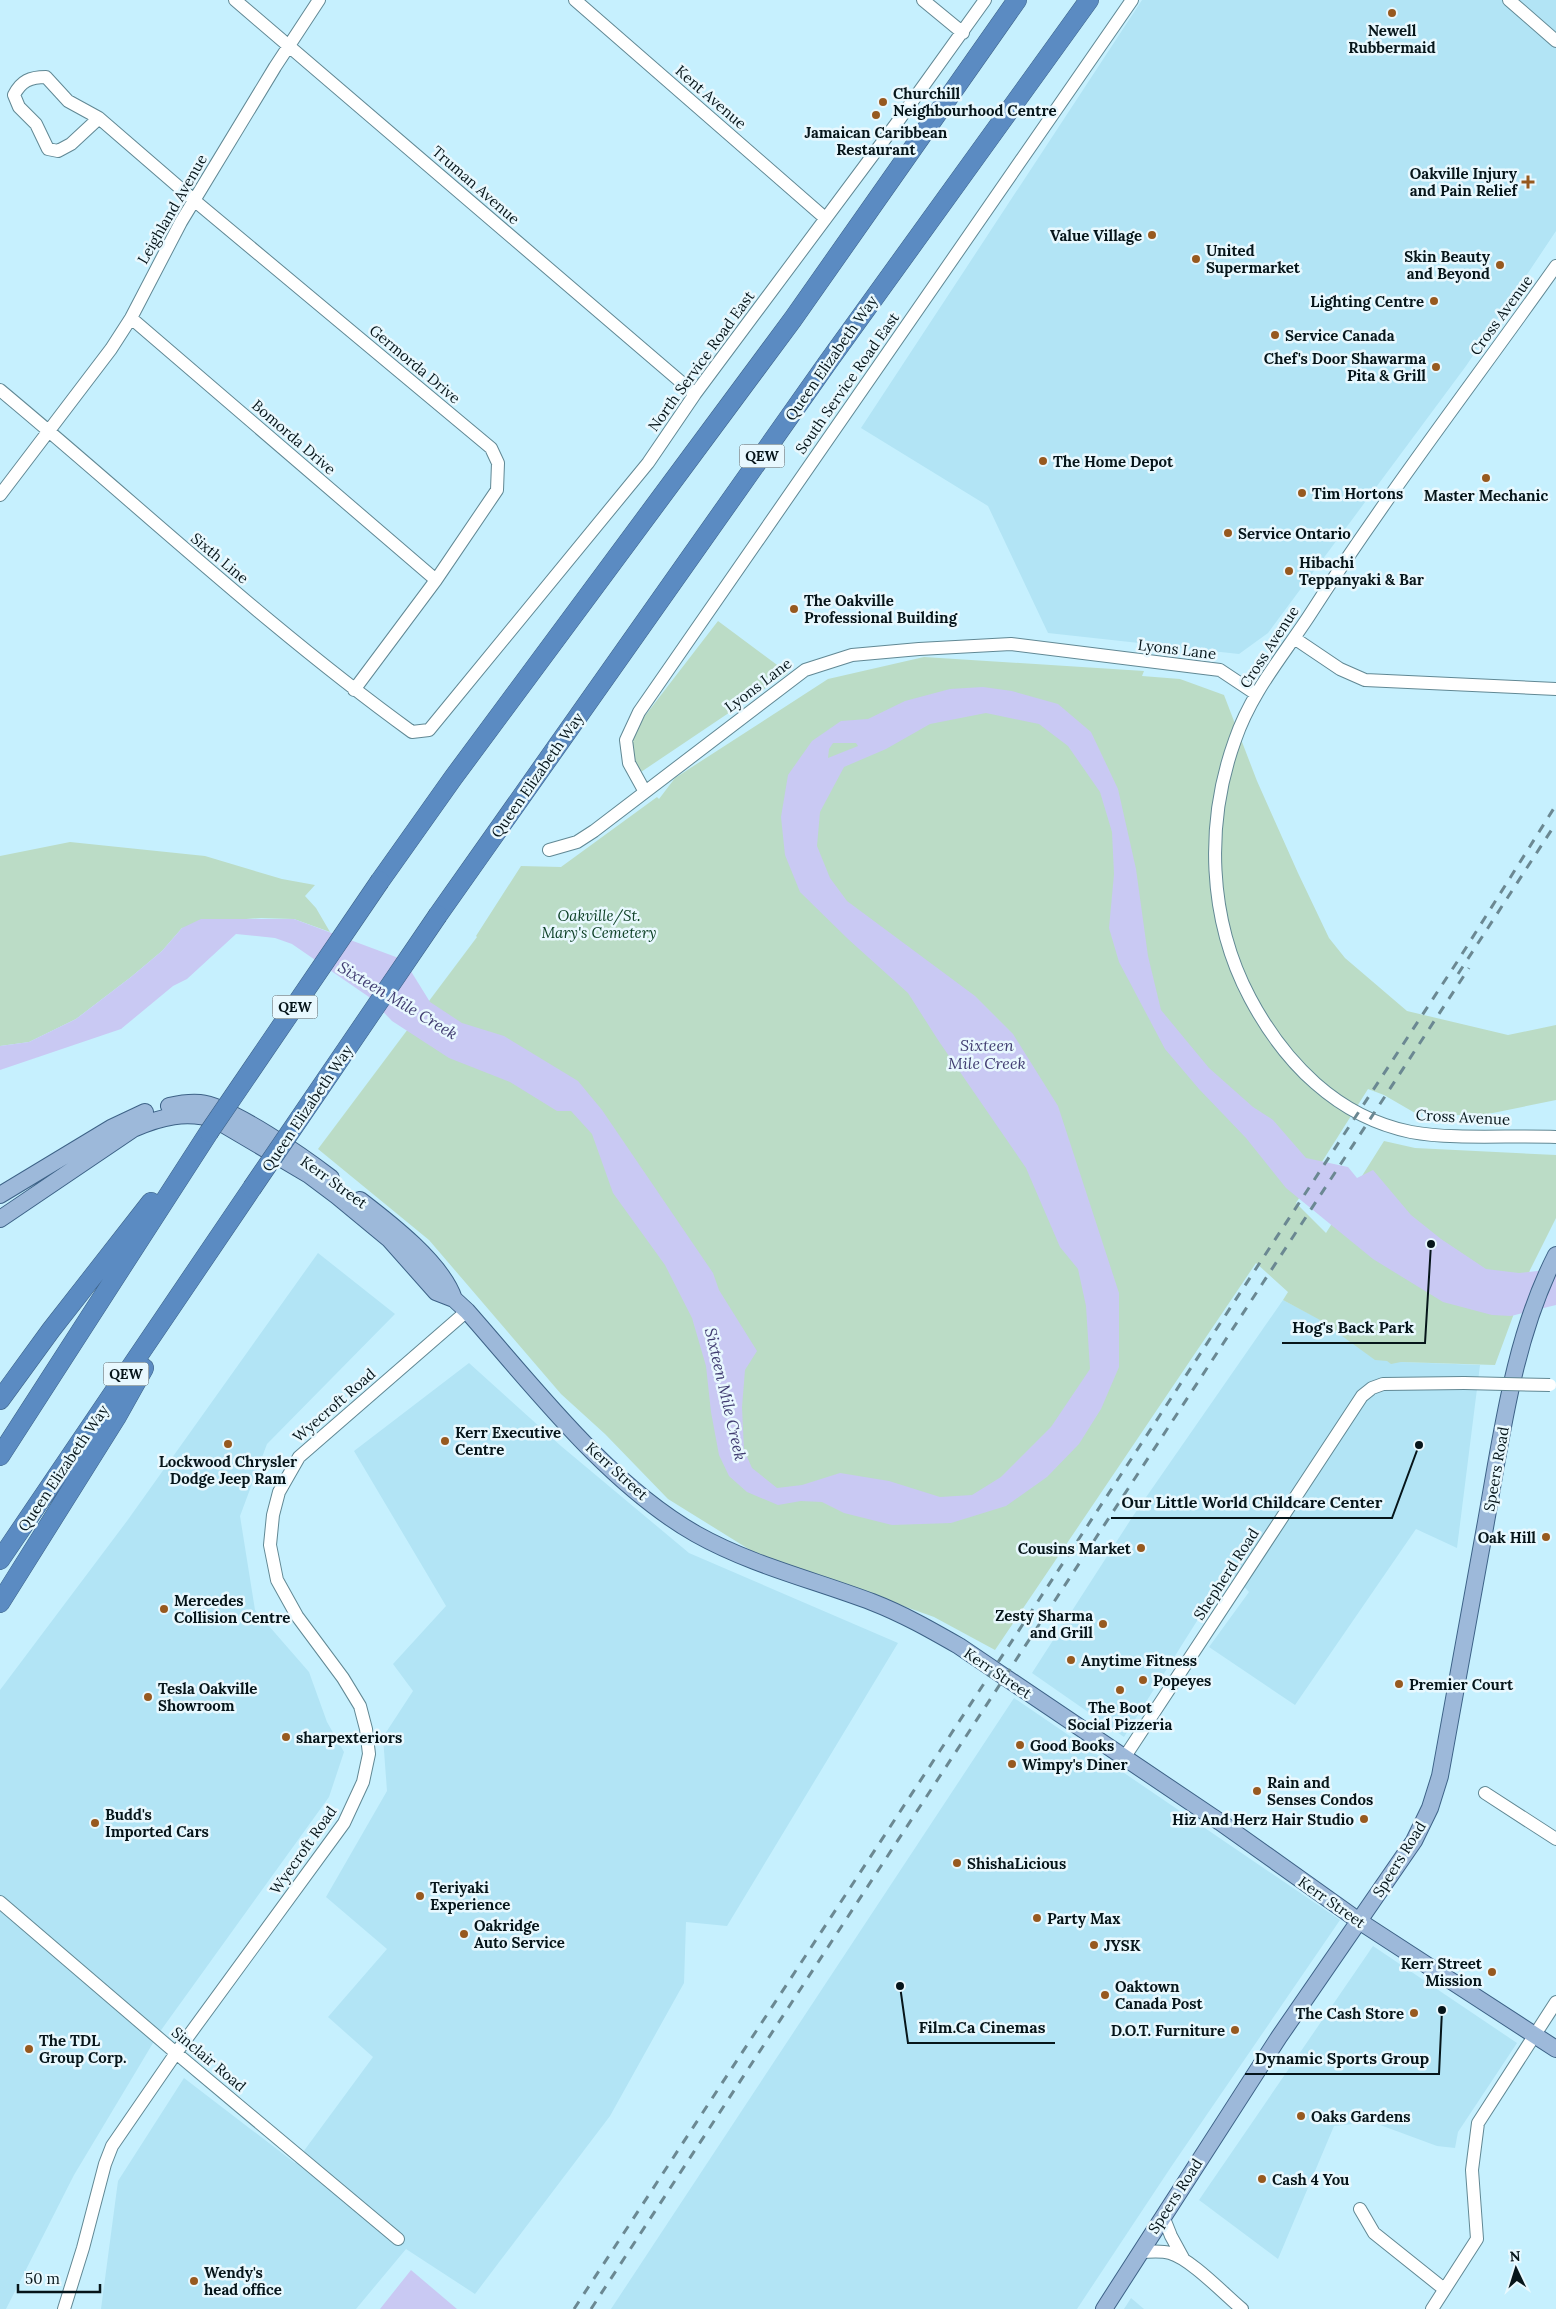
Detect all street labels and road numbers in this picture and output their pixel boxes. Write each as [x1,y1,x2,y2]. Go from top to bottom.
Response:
street label: Kent Avenue [672,61,750,133]
street label: Truman Avenue [428,142,524,228]
street label: Leighland Avenue [133,151,211,267]
street label: Cross Avenue [1466,271,1536,359]
street label: North Service Road East [644,287,758,435]
street label: Queen Elizabeth Way [781,292,881,424]
street label: South Service Road East [791,308,903,457]
street label: Germorda Drive [366,320,464,408]
street label: Bomorda Drive [248,395,340,479]
road number: QEW [740,444,784,468]
street label: Sixth Line [187,528,253,588]
street label: Cross Avenue [1235,602,1303,692]
street label: Lyons Lane [1137,635,1217,663]
street label: Lyons Lane [721,654,795,716]
street label: Queen Elizabeth Way [487,709,587,841]
road number: QEW [272,996,318,1019]
street label: Queen Elizabeth Way [258,1041,356,1175]
street label: Cross Avenue [1415,1105,1511,1129]
street label: Kerr Street [297,1152,371,1213]
road number: QEW [104,1362,148,1386]
street label: Wyecroft Road [289,1364,379,1446]
street label: Queen Elizabeth Way [14,1401,112,1535]
street label: Speers Road [1479,1425,1513,1513]
street label: Kerr Street [582,1438,652,1504]
street label: Shepherd Road [1189,1524,1263,1624]
street label: Kerr Street [961,1643,1036,1703]
street label: Wyecroft Road [266,1802,340,1898]
street label: Speers Road [1368,1818,1430,1900]
street label: Kerr Street [1295,1872,1369,1932]
street label: Sinclair Road [168,2022,250,2096]
street label: Speers Road [1144,2155,1206,2237]

